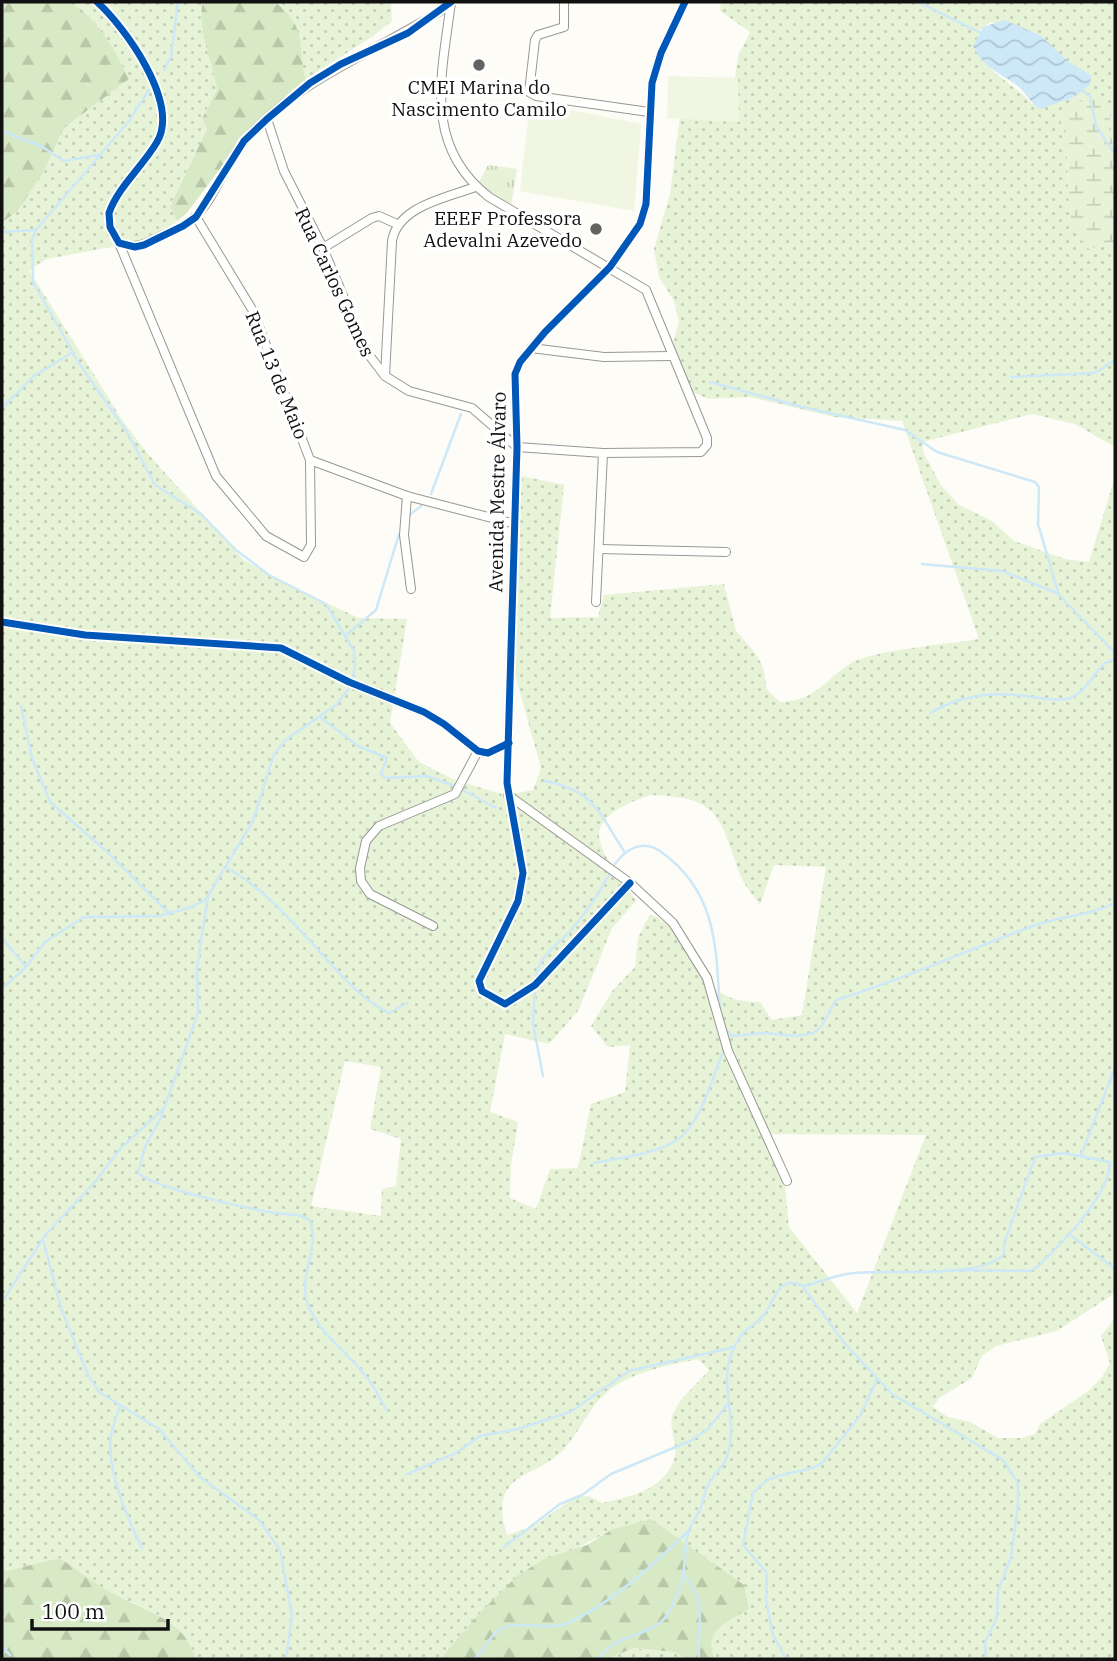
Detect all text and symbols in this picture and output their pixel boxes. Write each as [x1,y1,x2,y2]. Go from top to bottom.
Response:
marker: CMEI Marina do Nascimento Camilo [471,57,487,73]
place label: CMEI Marina do Nascimento Camilo [391,75,567,121]
street label: Rua Carlos Gomes [290,203,380,361]
place label: EEEF Professora Adevalni Azevedo [423,206,582,252]
marker: EEEF Professora Adevalni Azevedo [588,221,604,237]
street label: Rua 13 de Maio [240,307,314,443]
street label: Avenida Mestre Álvaro [483,391,511,593]
scale bar [32,1588,168,1632]
text: 100 m [42,1597,105,1625]

